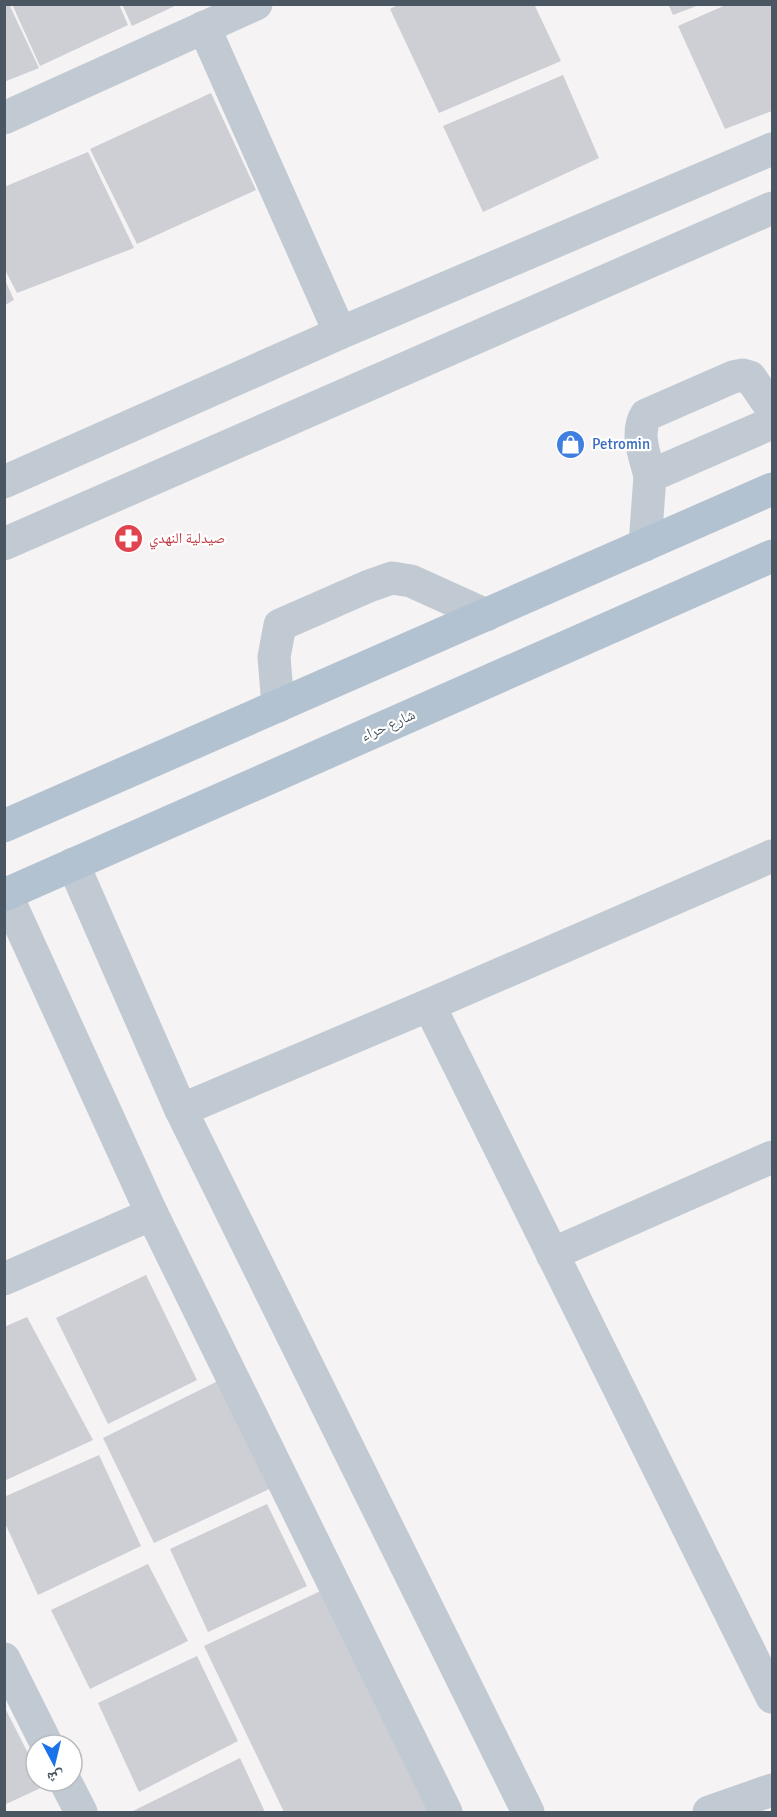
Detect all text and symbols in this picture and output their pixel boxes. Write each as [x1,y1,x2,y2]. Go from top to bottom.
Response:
shop icon: Petromin [555,428,587,460]
place label: Petromin [592,435,650,453]
pharmacy icon: صيدلية النهدي [112,522,144,554]
place label: صيدلية النهدي [149,529,225,550]
street label: شارع حراء [358,705,418,746]
north arrow [24,1733,84,1793]
text: ش [46,1766,65,1788]

